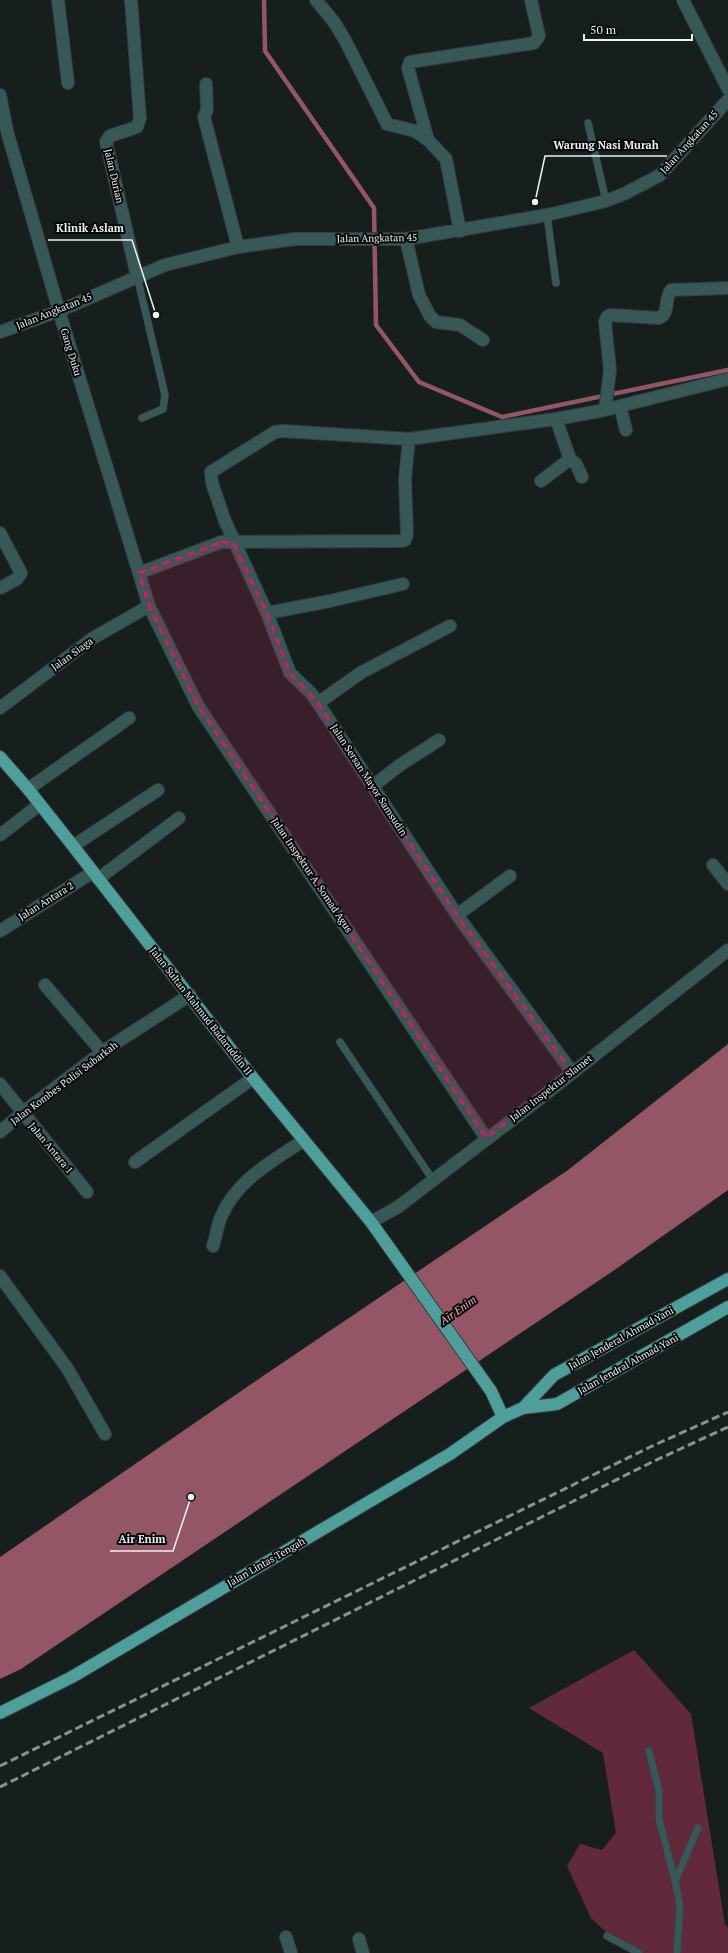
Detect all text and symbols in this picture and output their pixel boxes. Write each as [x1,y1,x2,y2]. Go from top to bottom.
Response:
scale bar [584,16,692,42]
text: 50 m [590,22,617,37]
street label: Jalan Angkatan 45 [657,108,721,176]
callout: Warung Nasi Murah [545,133,667,156]
text: Warung Nasi Murah [553,138,659,152]
street label: Jalan Durian [101,147,127,205]
callout: Klinik Aslam [48,217,132,240]
text: Klinik Aslam [56,221,125,235]
street label: Jalan Angkatan 45 [337,231,417,245]
street label: Jalan Angkatan 45 [14,290,94,332]
street label: Gang Duku [58,327,84,378]
street label: Jalan Siaga [49,634,95,674]
street label: Jalan Sersan Mayor Samsudin [328,722,410,838]
street label: Jalan Inspektur A. Somad Agus [269,815,355,935]
street label: Jalan Antara 2 [16,879,76,923]
street label: Jalan Sultan Mahmud Badaruddin II [147,944,255,1078]
street label: Jalan Kombes Polisi Subarkah [8,1038,120,1128]
street label: Jalan Inspektur Slamet [507,1052,595,1124]
street label: Jalan Antara 1 [26,1120,76,1176]
water label: Air Enim [436,1292,479,1328]
street label: Jalan Jenderal Ahmad Yani [566,1304,676,1372]
street label: Jalan Jendral Ahmad Yani [575,1331,681,1397]
callout: Air Enim [110,1528,173,1551]
text: Air Enim [119,1532,166,1546]
street label: Jalan Lintas Tengah [225,1534,307,1590]

